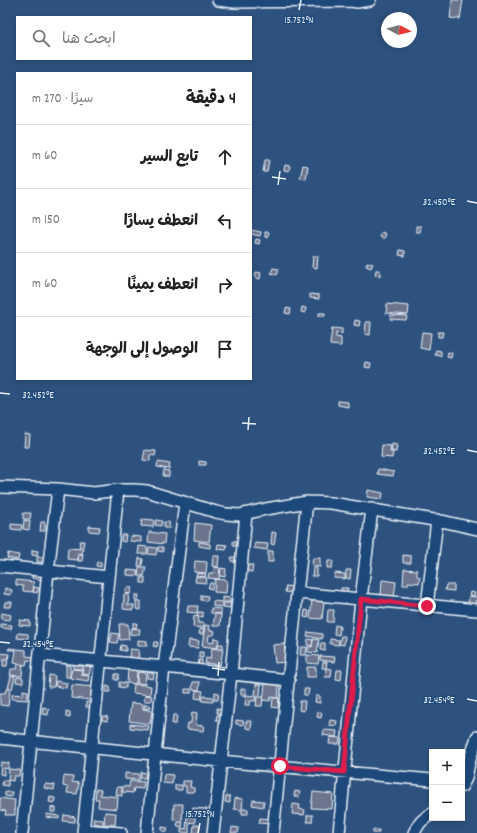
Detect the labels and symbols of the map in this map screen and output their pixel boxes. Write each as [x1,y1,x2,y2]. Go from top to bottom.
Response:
north arrow [381,12,417,48]
text: 15.752°N [284,14,314,28]
text: 32.450°E [423,196,456,210]
text: 32.452°E [22,389,54,403]
text: 32.452°E [423,445,455,459]
route end [418,597,436,615]
text: 32.454°E [22,638,54,652]
text: 32.454°E [423,694,455,708]
route start [271,757,289,775]
text: 15.752°N [185,808,215,822]

